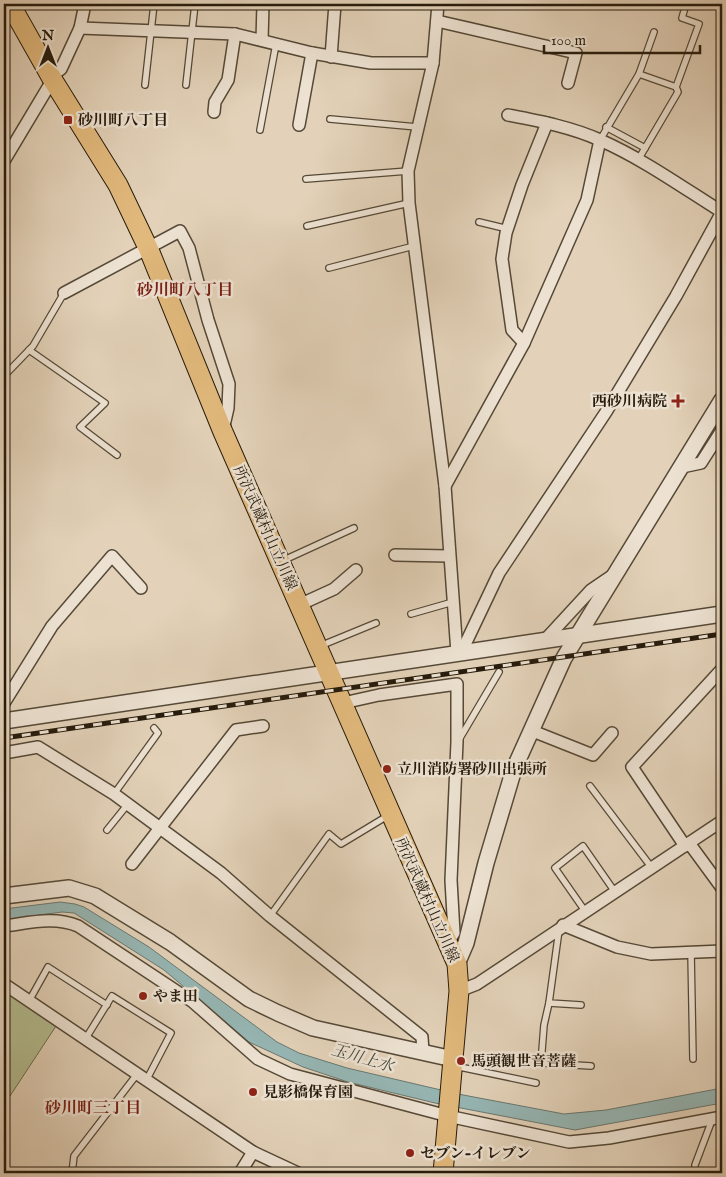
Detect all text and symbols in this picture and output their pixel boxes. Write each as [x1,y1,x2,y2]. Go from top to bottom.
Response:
north arrow [22,22,72,72]
scale bar [544,22,700,54]
text: N [41,27,54,45]
text: 100 m [551,31,587,50]
place label: 砂川町八丁目 [78,111,168,130]
marker: 砂川町八丁目 [62,114,74,126]
district label: 砂川町八丁目 [137,281,233,301]
place label: 西砂川病院 [592,392,667,411]
marker: 西砂川病院 [671,394,685,408]
street label: 所沢武蔵村山立川線 [229,462,301,594]
place label: 立川消防署砂川出張所 [397,760,547,779]
marker: 立川消防署砂川出張所 [381,763,393,775]
street label: 所沢武蔵村山立川線 [391,834,463,966]
place label: やま田 [153,987,198,1006]
marker: やま田 [137,990,149,1002]
water label: 玉川上水 [328,1041,397,1078]
place label: 馬頭観世音菩薩 [471,1052,576,1071]
marker: 馬頭観世音菩薩 [455,1055,467,1067]
place label: 見影橋保育園 [263,1083,353,1102]
marker: 見影橋保育園 [247,1086,259,1098]
district label: 砂川町三丁目 [45,1099,141,1119]
place label: セブン-イレブン [420,1144,531,1163]
marker: セブン-イレブン [404,1147,416,1159]

